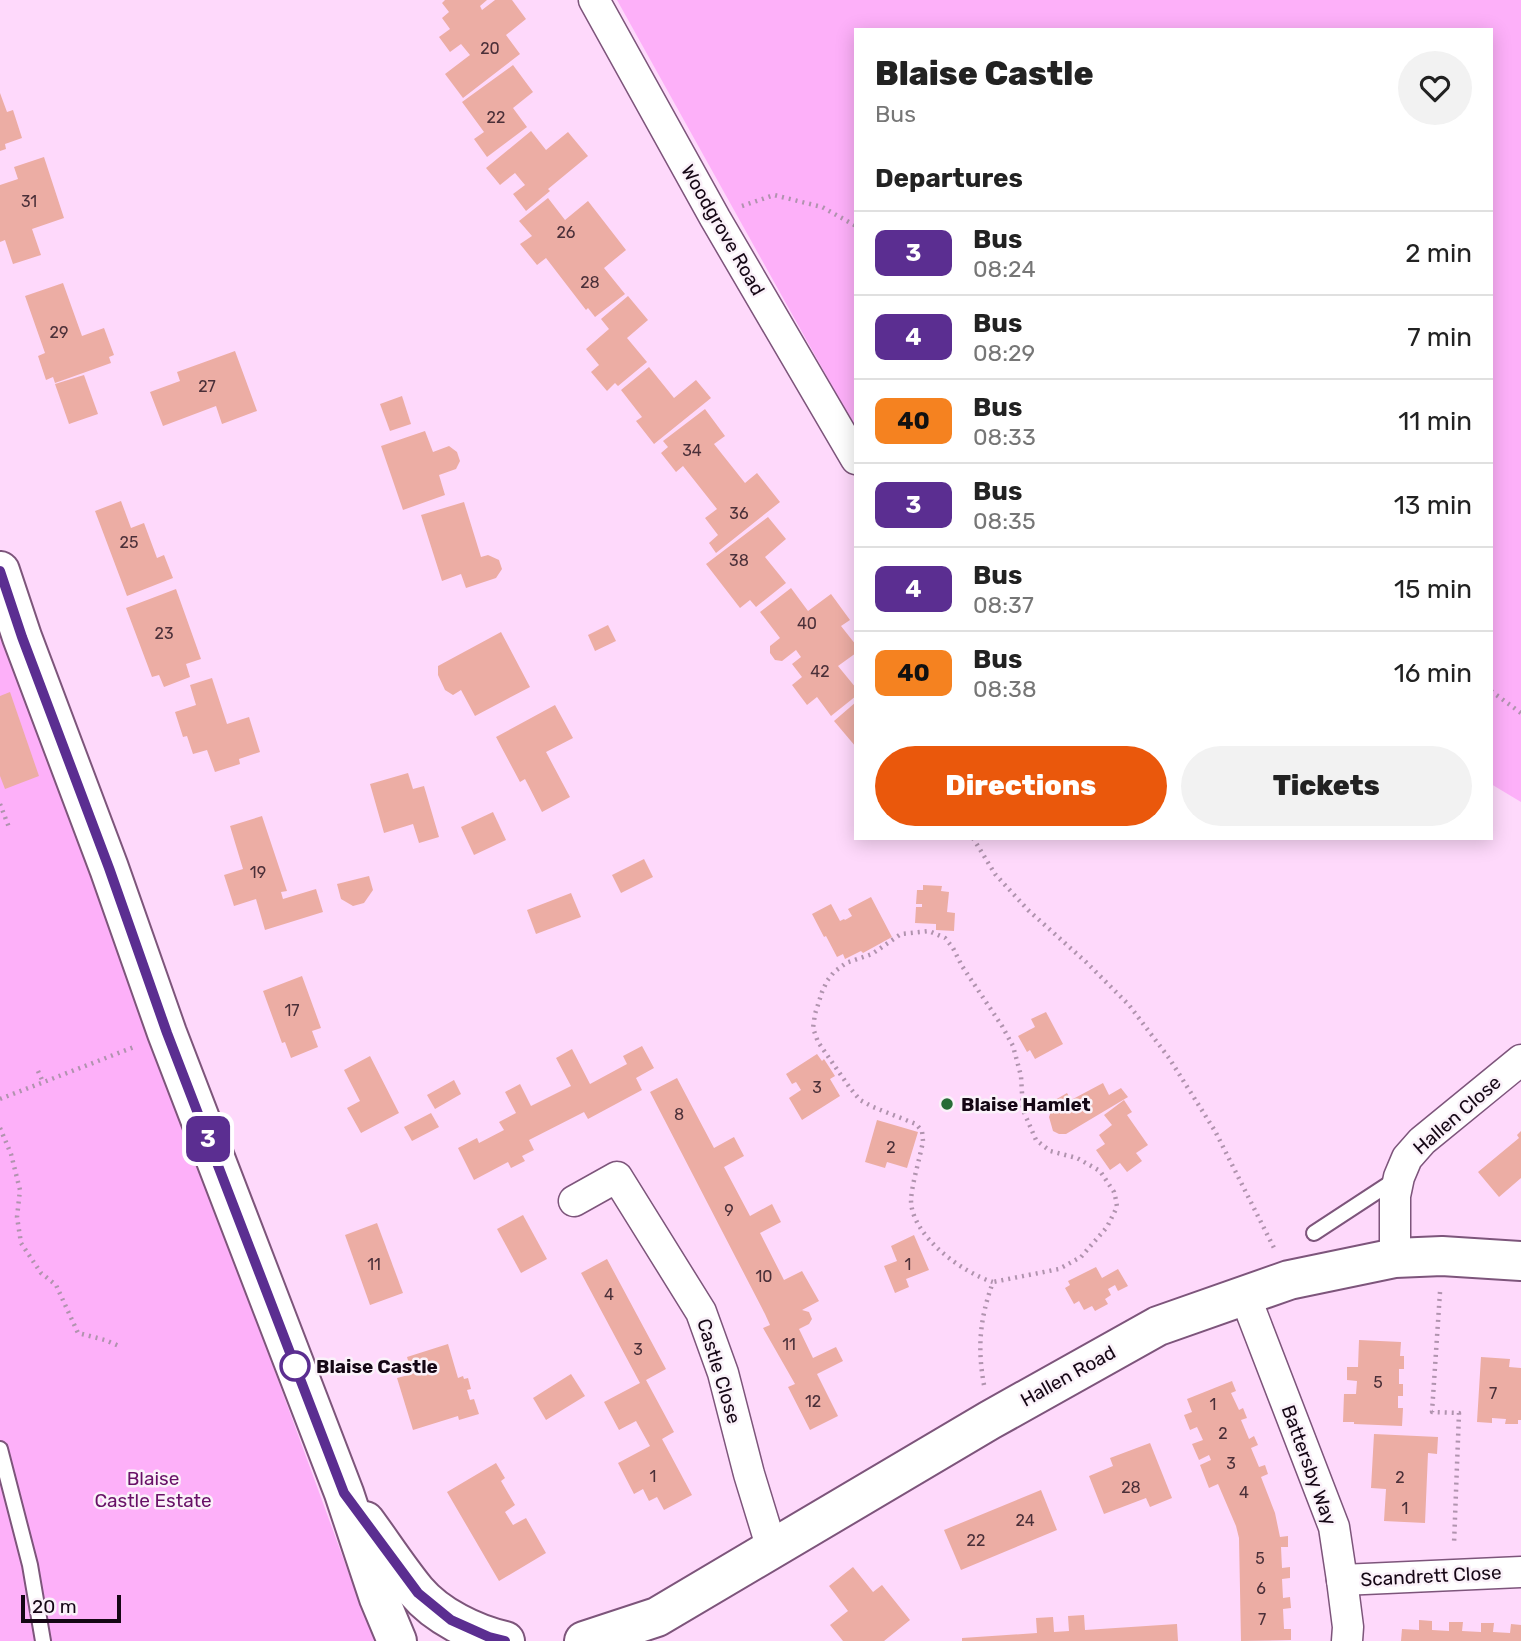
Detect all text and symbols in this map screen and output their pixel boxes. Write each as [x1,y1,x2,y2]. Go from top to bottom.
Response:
house number: 20 [480,39,500,58]
button: heart [1398,51,1472,125]
text: Blaise Castle [875,54,1094,93]
text: Bus [875,100,916,128]
house number: 22 [487,108,505,127]
street label: Woodgrove Road [676,160,770,300]
text: Departures [875,163,1023,194]
house number: 31 [21,192,37,211]
house number: 26 [556,223,576,242]
text: Bus [973,224,1022,255]
text: 2 min [1405,238,1472,269]
text: 3 [906,239,921,267]
text: 08:24 [973,255,1036,283]
house number: 28 [580,273,600,292]
text: Bus [973,308,1022,339]
text: 7 min [1407,322,1472,353]
house number: 29 [50,323,68,342]
text: 4 [905,323,922,351]
text: 08:29 [973,339,1035,367]
house number: 27 [198,377,216,396]
text: Bus [973,392,1022,423]
text: 11 min [1398,406,1472,437]
text: 40 [897,407,930,435]
text: 08:33 [973,423,1036,451]
house number: 34 [682,441,702,460]
text: Bus [973,476,1022,507]
text: 13 min [1394,490,1472,521]
text: 3 [906,491,921,519]
house number: 36 [729,504,749,523]
text: 08:35 [973,507,1036,535]
house number: 25 [120,533,138,552]
house number: 38 [729,551,749,570]
text: Bus [973,560,1022,591]
text: 15 min [1394,574,1472,605]
text: 4 [905,575,922,603]
text: 08:37 [973,591,1034,619]
house number: 40 [797,614,817,633]
house number: 23 [154,624,174,643]
text: Bus [973,644,1022,675]
text: 16 min [1394,658,1472,689]
text: 40 [897,659,930,687]
house number: 42 [810,662,830,681]
text: 08:38 [973,675,1037,703]
button: Directions [875,746,1167,826]
button: Tickets [1181,746,1472,826]
house number: 19 [250,863,266,882]
house number: 17 [284,1001,300,1020]
street label: Hallen Close [1408,1071,1506,1159]
house number: 3 [812,1078,822,1097]
place label: Blaise Hamlet [961,1093,1091,1116]
marker: Blaise Hamlet [939,1096,955,1112]
house number: 8 [674,1105,684,1124]
line badge: 3 [185,1116,231,1162]
text: 3 [200,1125,216,1153]
house number: 2 [886,1138,896,1157]
house number: 9 [724,1201,734,1220]
house number: 11 [367,1255,381,1274]
house number: 1 [905,1255,911,1274]
house number: 10 [755,1267,773,1286]
house number: 4 [604,1285,614,1304]
street label: Castle Close [692,1316,746,1426]
house number: 11 [782,1335,796,1354]
house number: 3 [633,1340,643,1359]
street label: Hallen Road [1016,1340,1120,1412]
marker: Blaise Castle [280,1351,310,1381]
place label: Blaise Castle [316,1355,438,1378]
house number: 5 [1373,1373,1383,1392]
house number: 7 [1489,1384,1497,1403]
house number: 12 [805,1392,821,1411]
house number: 1 [1210,1395,1216,1414]
street label: Battersby Way [1277,1402,1341,1528]
house number: 2 [1218,1424,1228,1443]
house number: 3 [1226,1454,1236,1473]
park label: Blaise Castle Estate [94,1467,212,1512]
house number: 1 [650,1467,656,1486]
house number: 2 [1395,1468,1405,1487]
house number: 28 [1121,1478,1141,1497]
house number: 4 [1239,1483,1249,1502]
house number: 1 [1402,1499,1408,1518]
house number: 24 [1015,1511,1035,1530]
house number: 22 [967,1531,985,1550]
house number: 5 [1255,1549,1265,1568]
street label: Scandrett Close [1360,1561,1502,1591]
house number: 6 [1256,1579,1266,1598]
scale bar [21,1592,121,1624]
text: 20 m [32,1595,77,1618]
house number: 7 [1258,1610,1266,1629]

